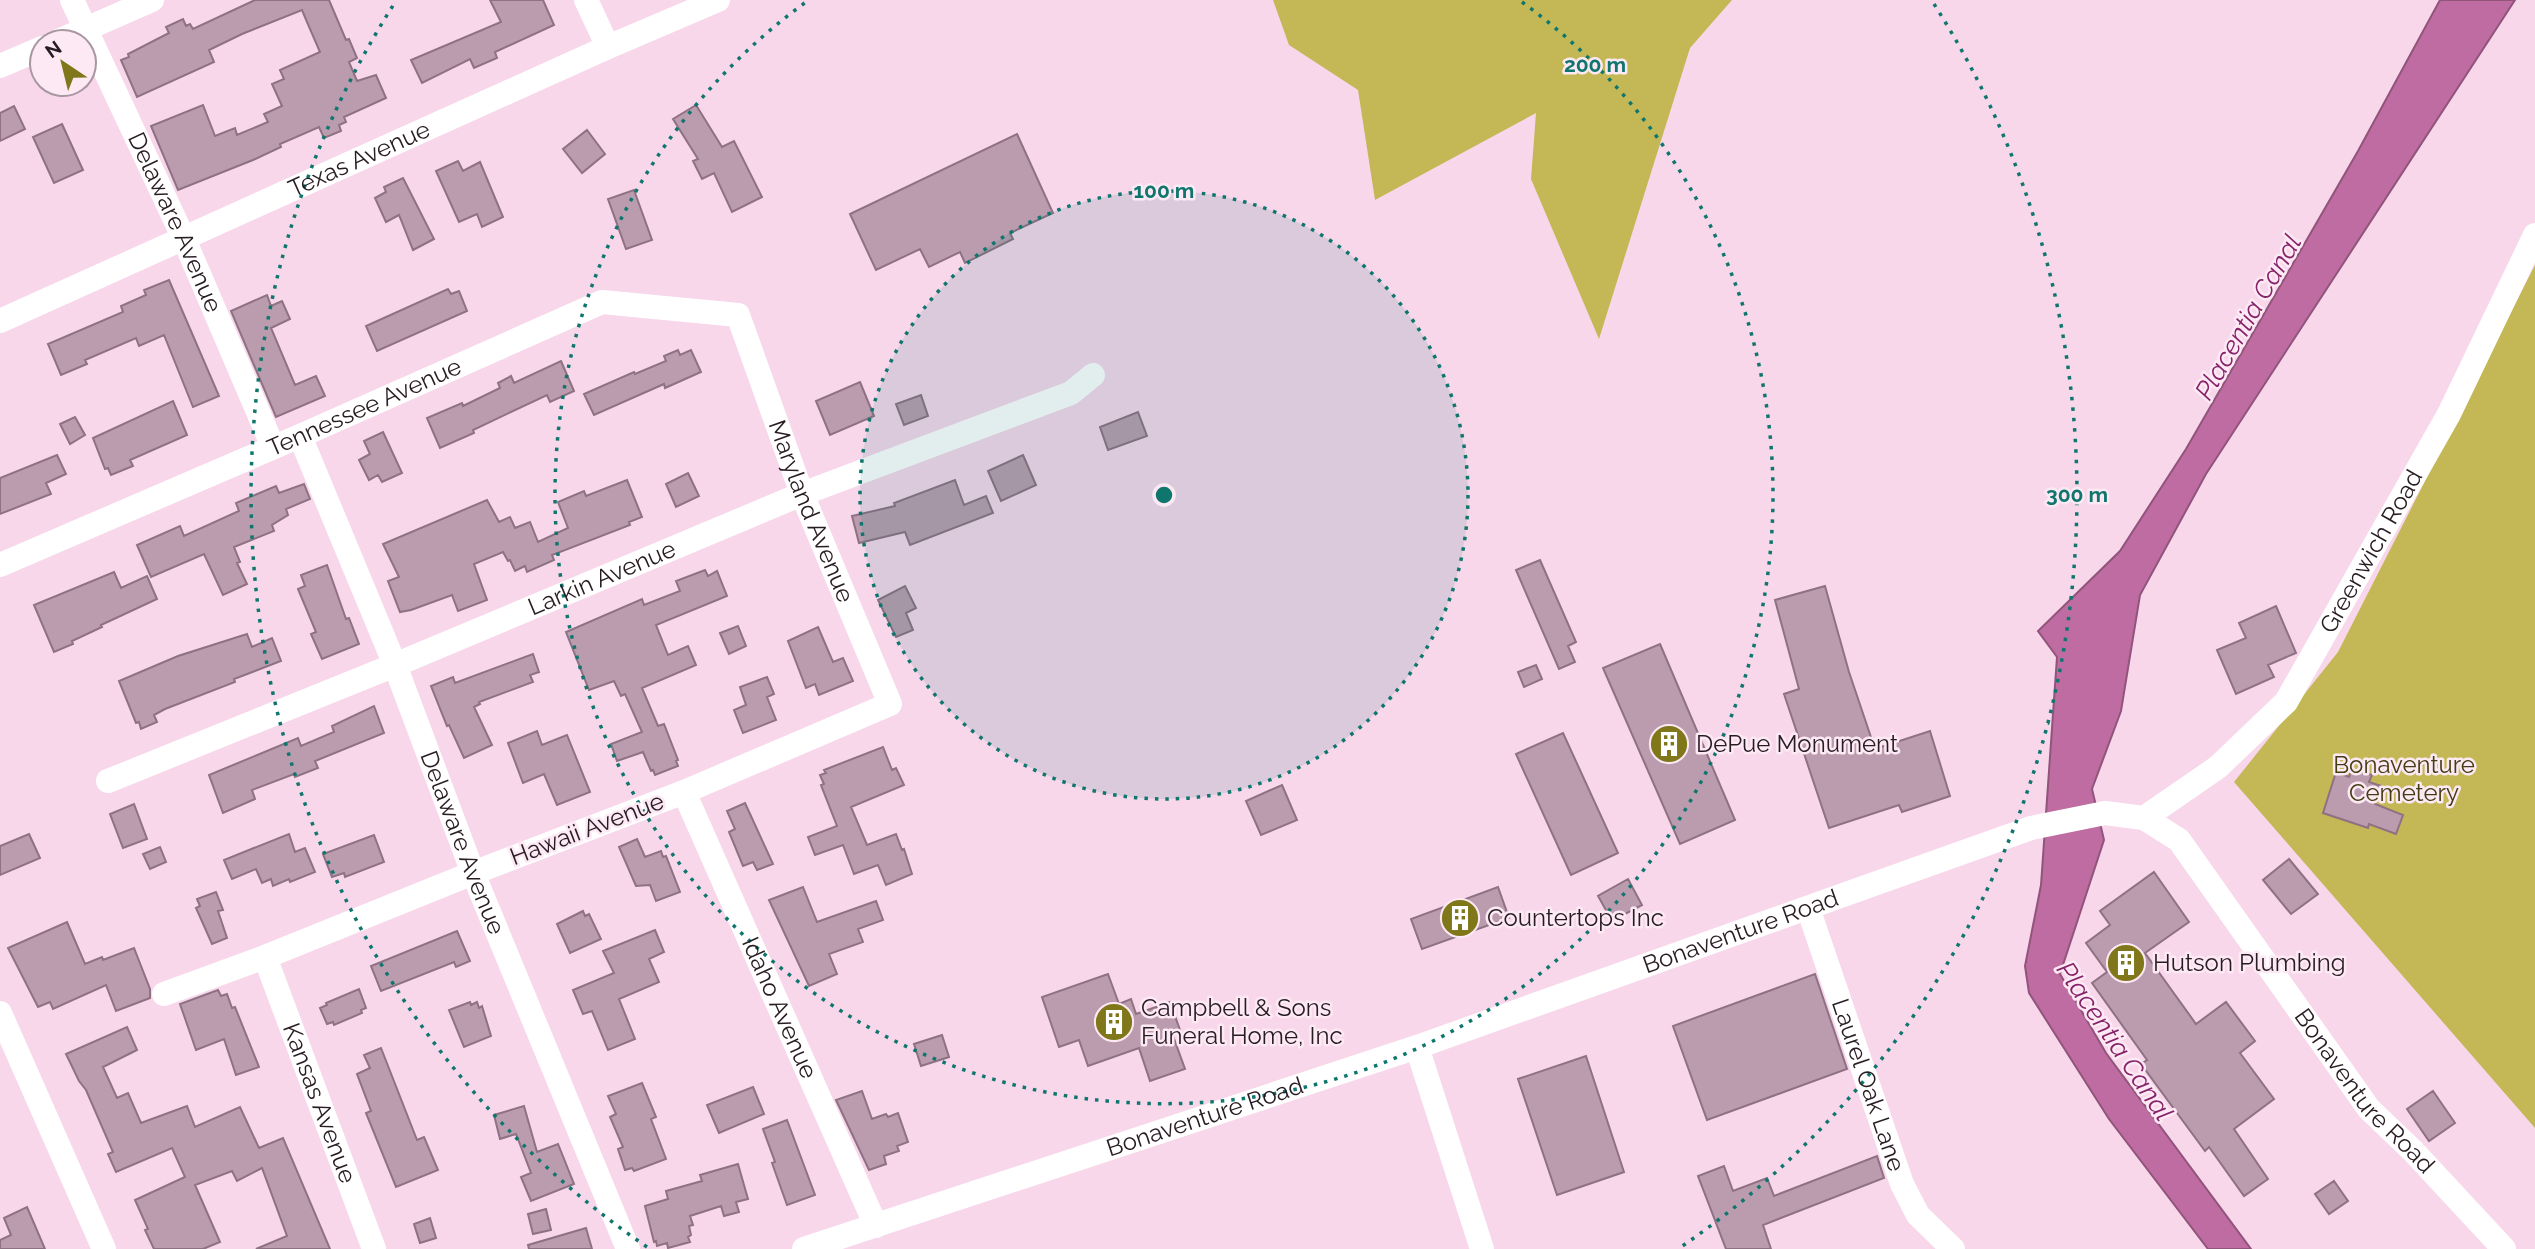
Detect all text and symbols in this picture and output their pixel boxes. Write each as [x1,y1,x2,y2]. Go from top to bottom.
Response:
north arrow [28,28,98,98]
text: N [41,36,65,62]
text: 200 m [1564,52,1626,77]
street label: Texas Avenue [284,114,434,203]
street label: Delaware Avenue [122,127,229,317]
text: 100 m [1134,178,1194,203]
water label: Placentia Canal [2189,229,2307,405]
street label: Tennessee Avenue [263,351,466,462]
street label: Maryland Avenue [763,416,861,607]
street label: Greenwich Road [2313,464,2428,638]
text: 300 m [2046,482,2108,507]
centre of rings [1152,483,1176,507]
street label: Larkin Avenue [524,534,680,621]
building icon: DePue Monument [1648,723,1690,765]
place label: DePue Monument [1696,729,1898,758]
street label: Delaware Avenue [414,747,512,939]
park label: Bonaventure Cemetery [2333,750,2475,807]
street label: Hawaii Avenue [506,786,668,871]
street label: Bonaventure Road [1639,883,1842,979]
building icon: Countertops Inc [1439,897,1481,939]
place label: Countertops Inc [1487,903,1664,932]
street label: Idaho Avenue [736,932,824,1083]
building icon: Hutson Plumbing [2105,942,2147,984]
place label: Hutson Plumbing [2153,948,2346,977]
water label: Placentia Canal [2051,956,2179,1126]
place label: Campbell & Sons Funeral Home, Inc [1141,993,1343,1050]
street label: Laurel Oak Lane [1826,995,1912,1175]
building icon: Campbell & Sons Funeral Home, Inc [1093,1001,1135,1043]
street label: Bonaventure Road [2289,1003,2441,1179]
street label: Kansas Avenue [277,1019,363,1187]
street label: Bonaventure Road [1103,1071,1307,1162]

